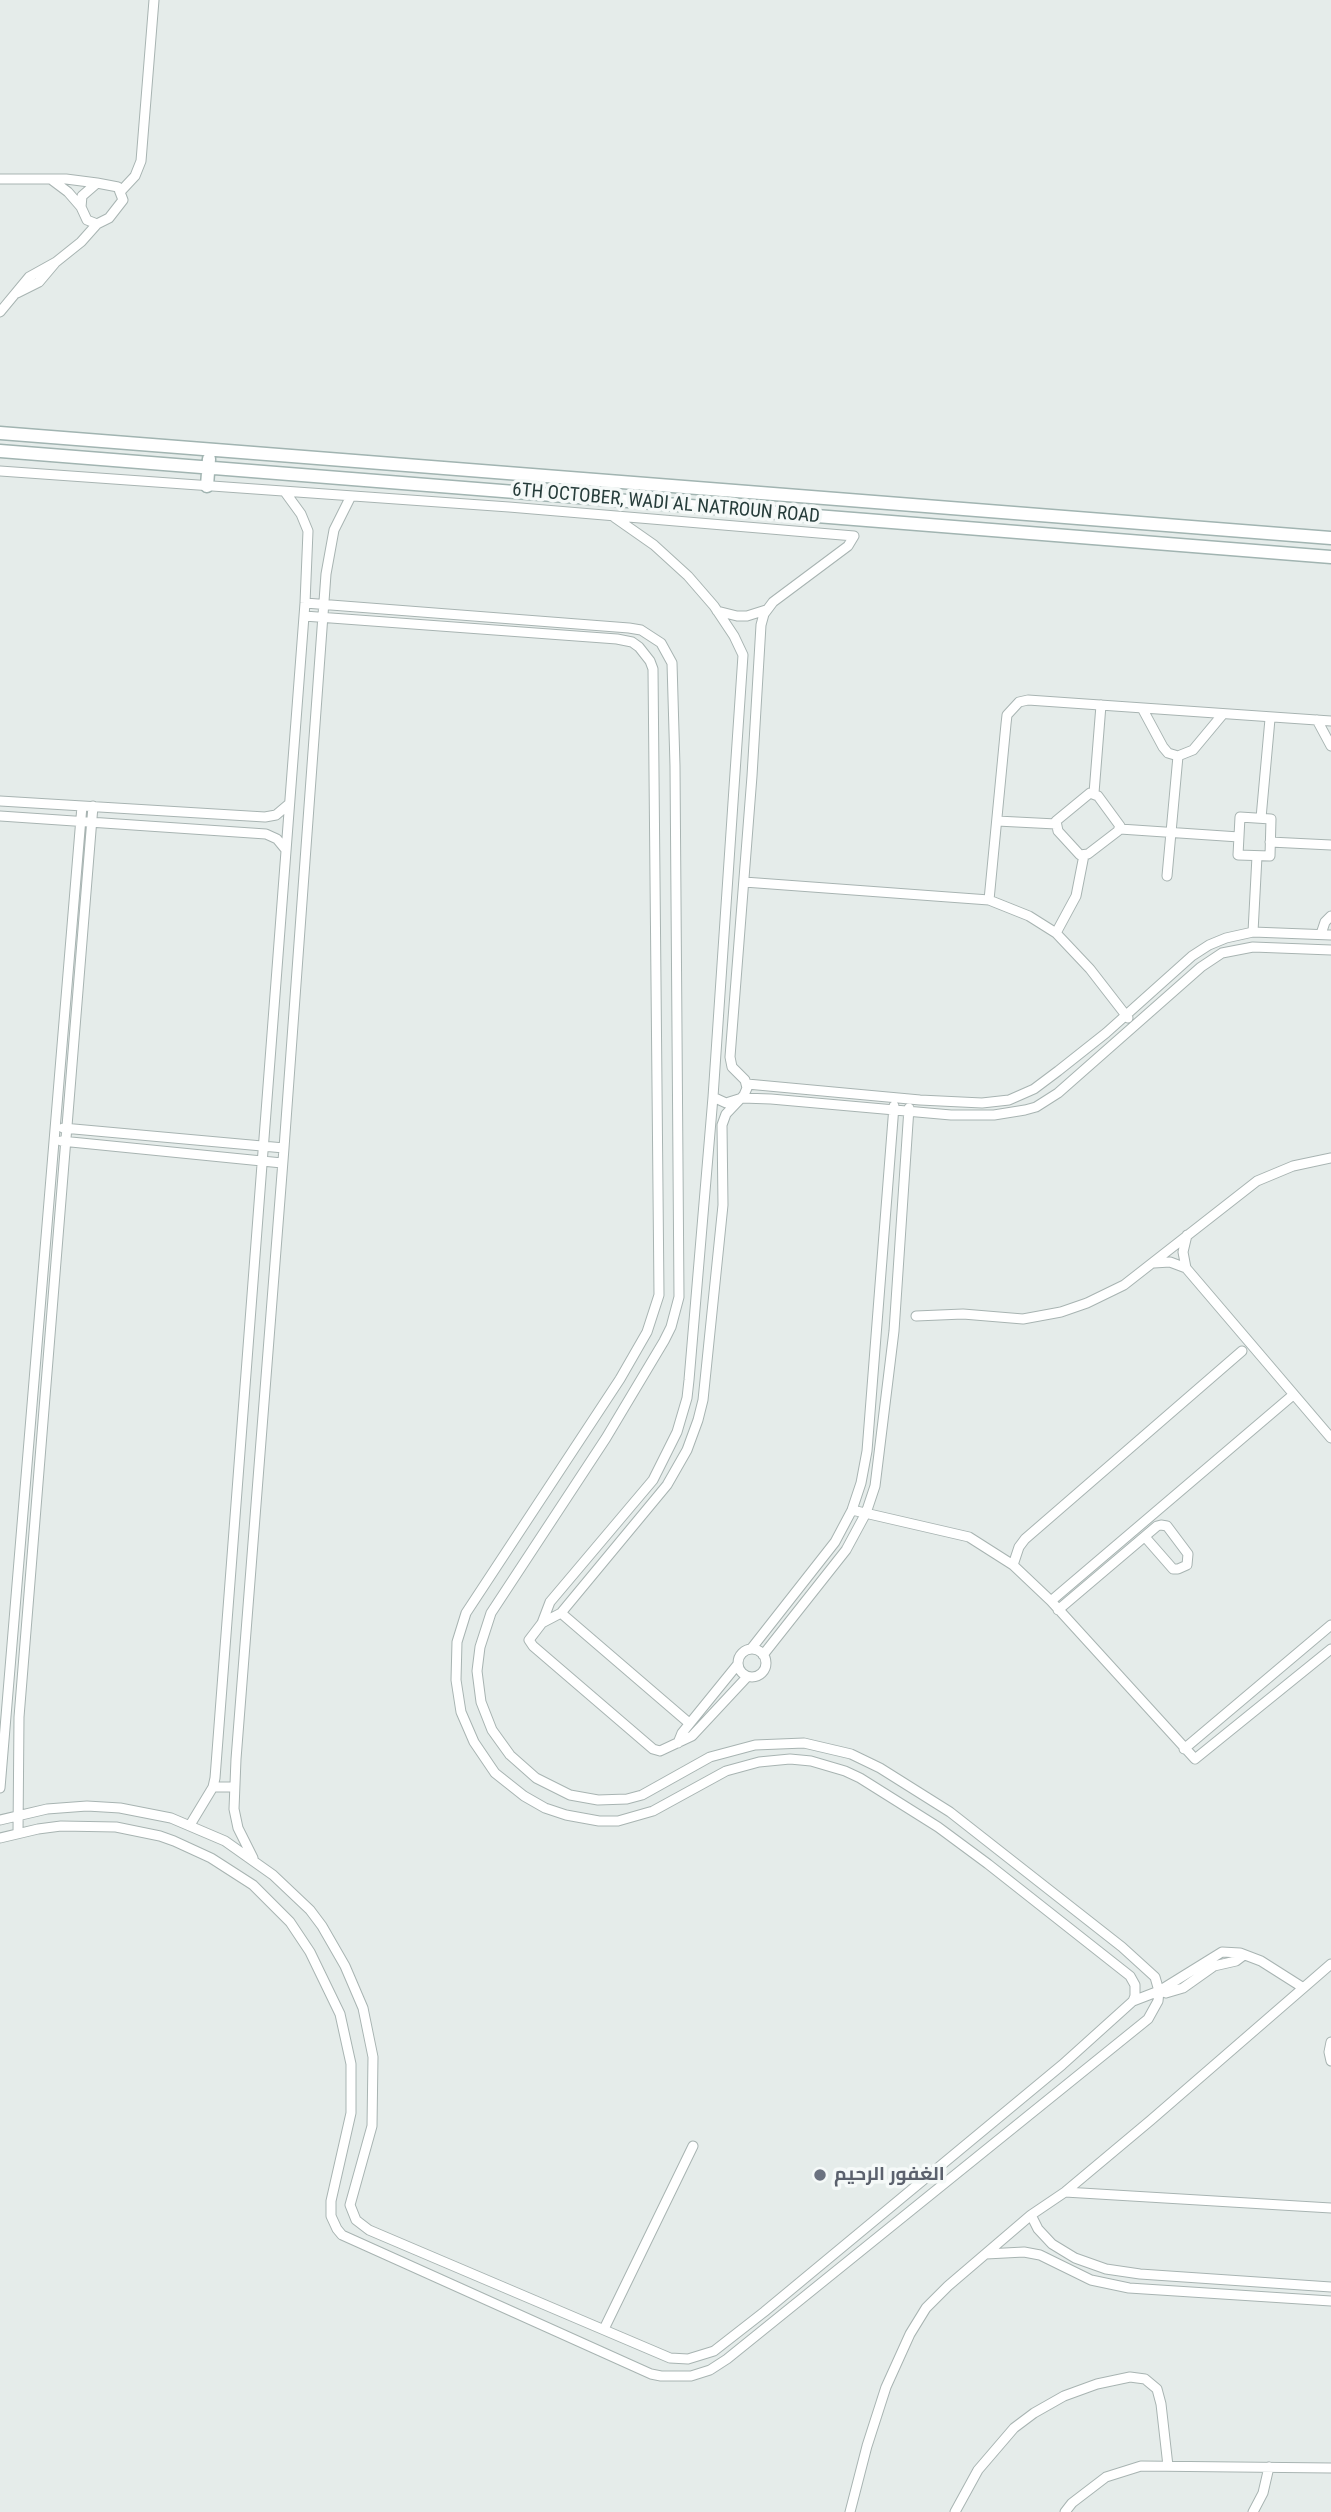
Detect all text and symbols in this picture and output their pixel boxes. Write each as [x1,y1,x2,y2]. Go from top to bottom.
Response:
street label: 6TH OCTOBER, WADI AL NATROUN ROAD [511,479,821,529]
place label: الغفور الرحيم [834,2164,945,2186]
marker: الغفور الرحيم [812,2167,828,2183]

